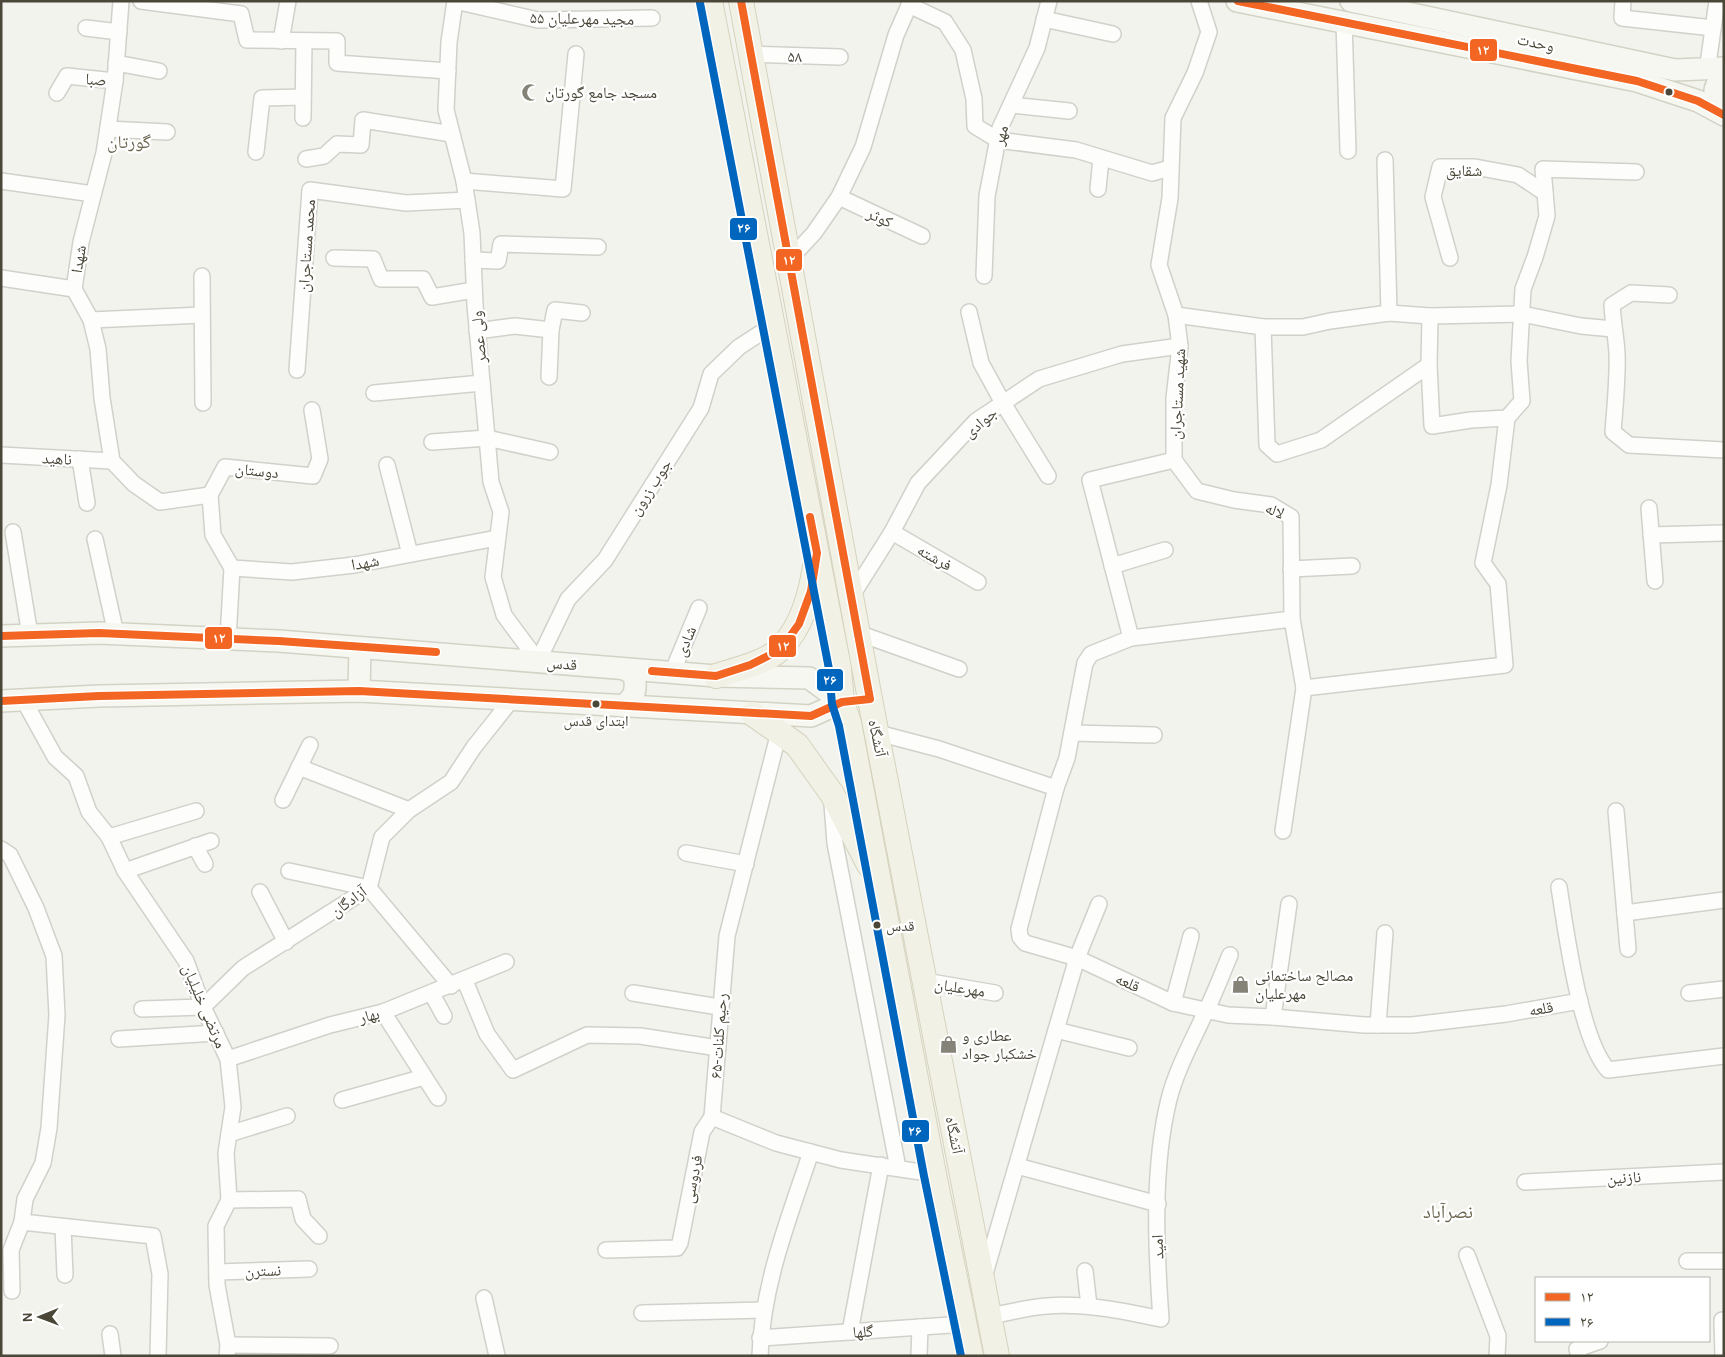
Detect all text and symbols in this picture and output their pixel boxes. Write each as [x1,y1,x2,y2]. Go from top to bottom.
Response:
street label: ۵۵ مجید مهرعلیان [530,8,634,30]
street label: وحدت [1516,29,1556,56]
line badge: ۱۲ [1469,38,1498,62]
text: ۱۲ [1476,42,1490,59]
street label: ۵۸ [787,47,802,66]
street label: صبا [85,69,107,90]
mosque icon: مسجد جامع گورتان [521,82,541,102]
place label: مسجد جامع گورتان [545,83,657,103]
unlabelled marker [1664,87,1674,97]
street label: مهر [988,123,1012,148]
district label: گورتان [107,131,152,153]
street label: شقایق [1446,161,1482,181]
street label: محمد مستاجران [294,199,320,293]
street label: کوثر [863,203,896,232]
line badge: ۲۶ [729,217,758,241]
text: ۲۶ [737,220,751,237]
street label: شهدا [67,244,90,274]
line badge: ۱۲ [775,248,803,272]
text: ۱۲ [782,252,796,269]
street label: ولی عصر [467,310,491,365]
street label: شهید مستاجران [1166,348,1190,440]
street label: جوادی [960,403,1002,443]
street label: ناهید [42,448,72,469]
street label: جوب زرون [625,456,676,519]
street label: دوستان [234,459,280,483]
street label: لاله [1262,498,1287,523]
street label: فرشته [914,540,955,575]
street label: شهدا [350,551,381,574]
street label: شادی [671,623,701,660]
line badge: ۱۲ [204,626,233,650]
text: ۱۲ [212,630,226,647]
line badge: ۱۲ [768,634,797,658]
text: ۱۲ [776,638,790,655]
street label: قدس [546,653,578,675]
line badge: ۲۶ [816,668,844,692]
text: ۲۶ [823,672,837,689]
marker: ابتدای قدس [591,699,601,709]
place label: ابتدای قدس [563,712,629,731]
street label: آتشگاه [864,718,891,759]
street label: آزادگان [326,881,372,922]
place label: قدس [886,917,915,936]
marker: قدس [872,920,882,930]
street label: مرتضی خلیلیان [177,961,231,1051]
place label: مصالح ساختمانی مهرعلیان [1255,966,1353,1004]
street label: قلعه [1113,969,1143,996]
street label: مهرعلیان [933,974,987,1002]
shop icon: مصالح ساختمانی مهرعلیان [1231,974,1251,994]
street label: ۶۵-رحیم کلنات [706,993,732,1080]
street label: قلعه [1527,997,1555,1020]
street label: بهار [356,1004,381,1027]
place label: عطاری و خشکبار جواد [962,1026,1037,1063]
shop icon: عطاری و خشکبار جواد [938,1034,958,1054]
street label: آتشگاه [942,1115,968,1156]
line badge: ۲۶ [901,1119,930,1143]
text: ۲۶ [908,1123,922,1140]
street label: فردوسی [679,1153,707,1205]
street label: نازنین [1606,1167,1642,1189]
district label: نصرآباد [1423,1201,1473,1223]
street label: امید [1148,1234,1167,1260]
street label: نسترن [244,1260,282,1282]
legend [1535,1277,1710,1342]
text: ۱۲ [1580,1288,1594,1306]
north arrow [15,1292,65,1342]
text: N [19,1312,36,1322]
text: ۲۶ [1580,1313,1594,1331]
street label: گلها [852,1321,874,1342]

